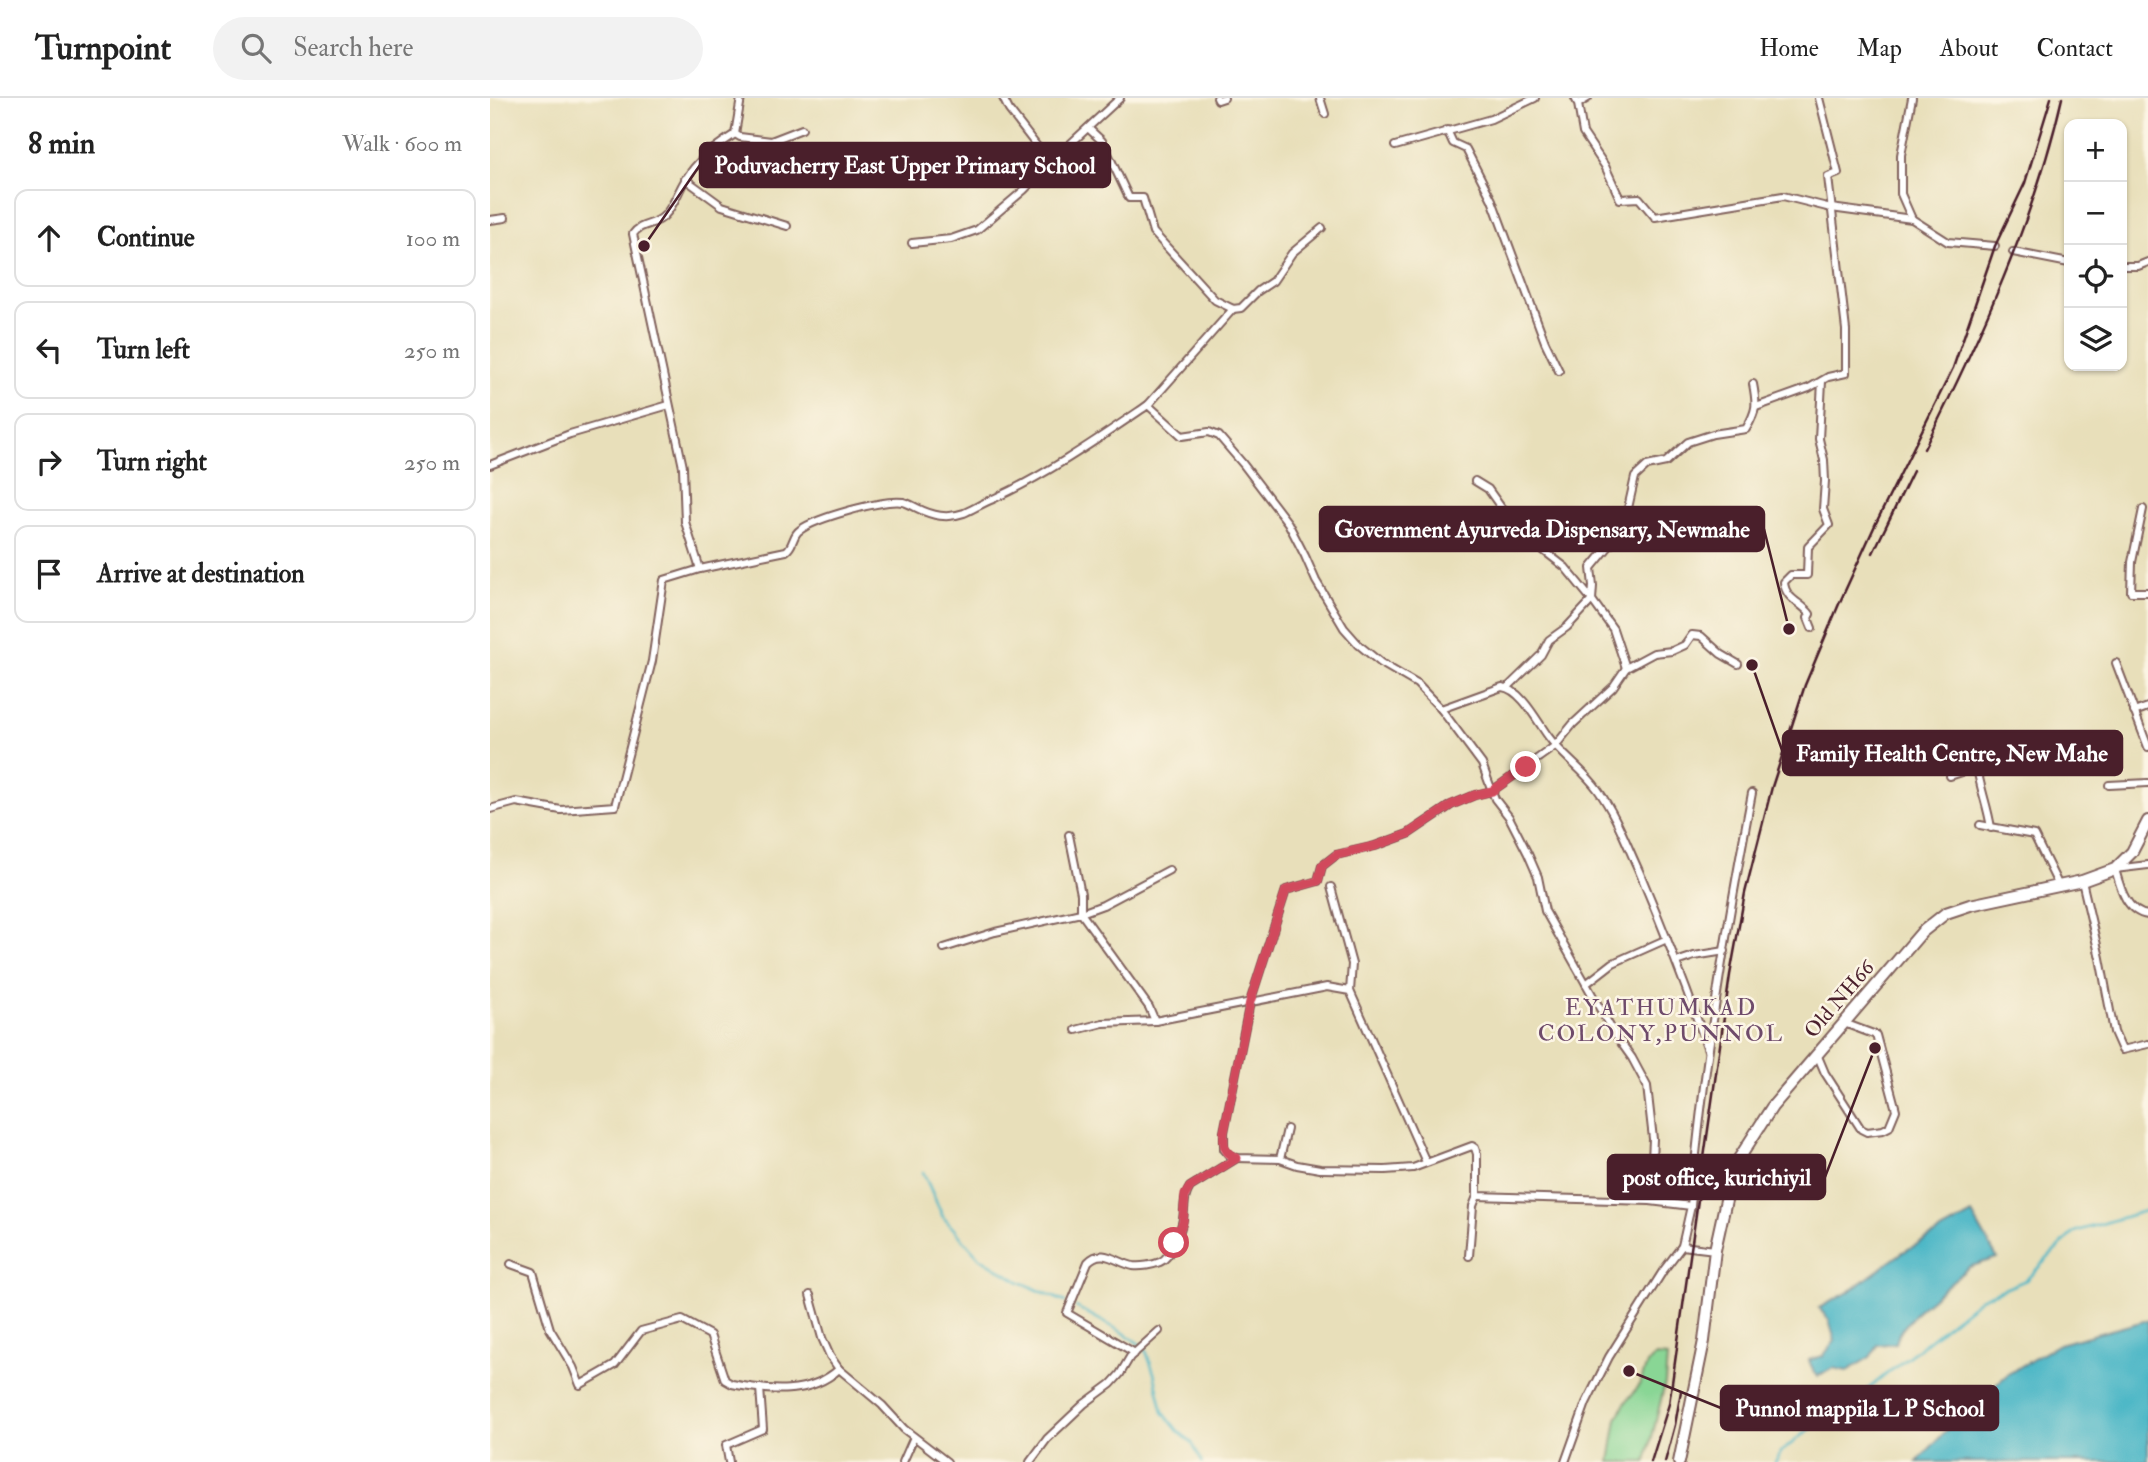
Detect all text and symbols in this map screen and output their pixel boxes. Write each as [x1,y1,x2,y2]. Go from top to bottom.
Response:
search box [213,17,703,80]
text: Turnpoint [35,28,171,69]
icon: search [237,29,275,67]
text: Search here [293,32,413,64]
text: Home [1759,33,1819,64]
text: Map [1857,33,1902,64]
text: About [1940,33,1999,64]
text: Contact [2037,33,2113,64]
map controls [2064,119,2127,371]
button: + [2064,119,2127,182]
text: 8 min [28,125,95,162]
text: Walk · 600 m [342,129,462,158]
callout: Poduvacherry East Upper Primary School [700,143,1110,187]
text: Poduvacherry East Upper Primary School [714,151,1097,181]
button: − [2064,182,2127,245]
icon: ahead [30,219,68,257]
text: Continue [97,222,195,254]
text: 100 m [406,224,460,253]
button: locate [2064,245,2127,308]
button: layers [2064,308,2127,371]
icon: left [30,331,68,369]
text: Turn left [97,334,190,366]
text: 250 m [404,336,460,365]
icon: right [30,443,68,481]
text: Turn right [97,446,207,478]
text: 250 m [404,448,460,477]
callout: Government Ayurveda Dispensary, Newmahe [1320,507,1764,551]
text: Government Ayurveda Dispensary, Newmahe [1334,515,1750,545]
icon: arrive [30,555,68,593]
text: Arrive at destination [97,558,305,590]
callout: Family Health Centre, New Mahe [1783,731,2122,775]
text: Family Health Centre, New Mahe [1796,739,2108,769]
route end [1510,751,1541,782]
street label: Old NH66 [1798,954,1881,1044]
district label: EYATHUMKAD COLONY,PUNNOL [1538,993,1784,1048]
callout: post office, kurichiyil [1608,1155,1825,1199]
text: post office, kurichiyil [1622,1163,1812,1193]
route start [1158,1227,1189,1258]
callout: Punnol mappila L P School [1721,1386,1998,1430]
text: Punnol mappila L P School [1735,1394,1986,1424]

